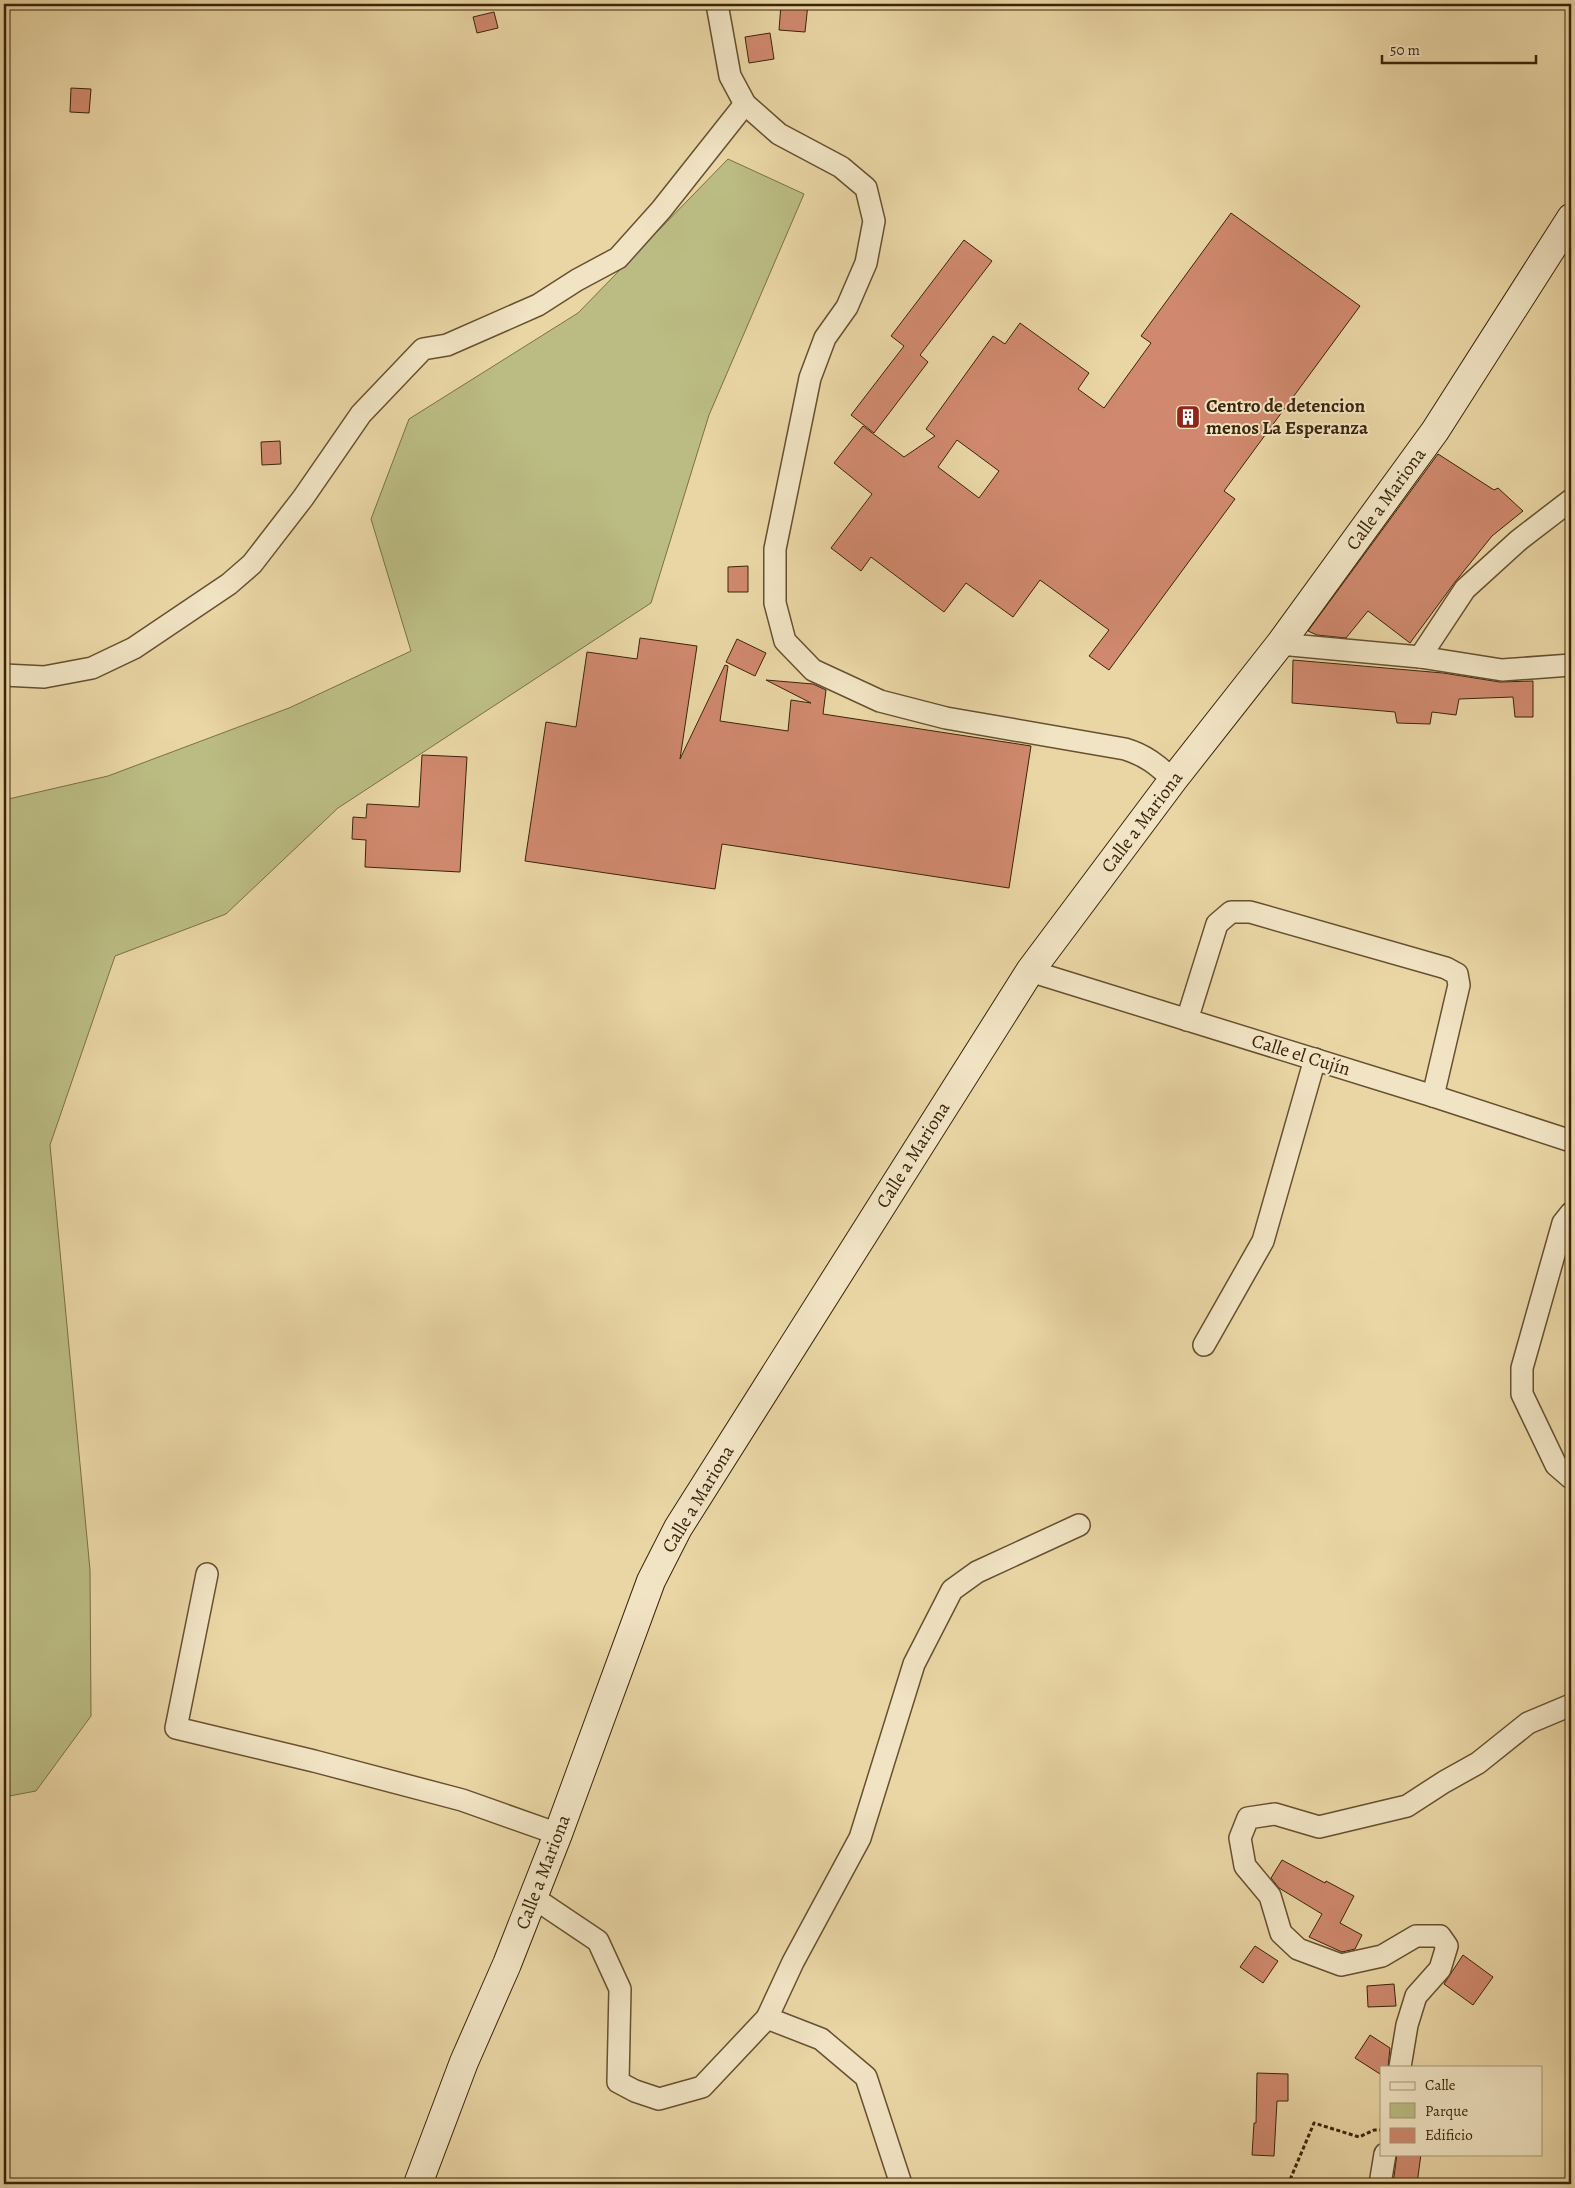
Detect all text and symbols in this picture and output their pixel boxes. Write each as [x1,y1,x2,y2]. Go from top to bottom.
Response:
scale bar [1382,32,1536,64]
text: 50 m [1390,40,1420,60]
place label: Centro de detencion menos La Esperanza [1206,393,1369,441]
building icon: Centro de detencion menos La Esperanza [1175,404,1201,430]
street label: Calle a Mariona [1340,442,1432,556]
street label: Calle a Mariona [1095,766,1189,878]
street label: Calle el Cujín [1248,1028,1354,1082]
street label: Calle a Mariona [870,1097,956,1213]
street label: Calle a Mariona [656,1440,740,1558]
street label: Calle a Mariona [509,1811,577,1933]
legend [1380,2066,1542,2156]
text: Calle [1425,2075,1456,2095]
text: Parque [1425,2101,1468,2121]
text: Edificio [1425,2125,1473,2145]

